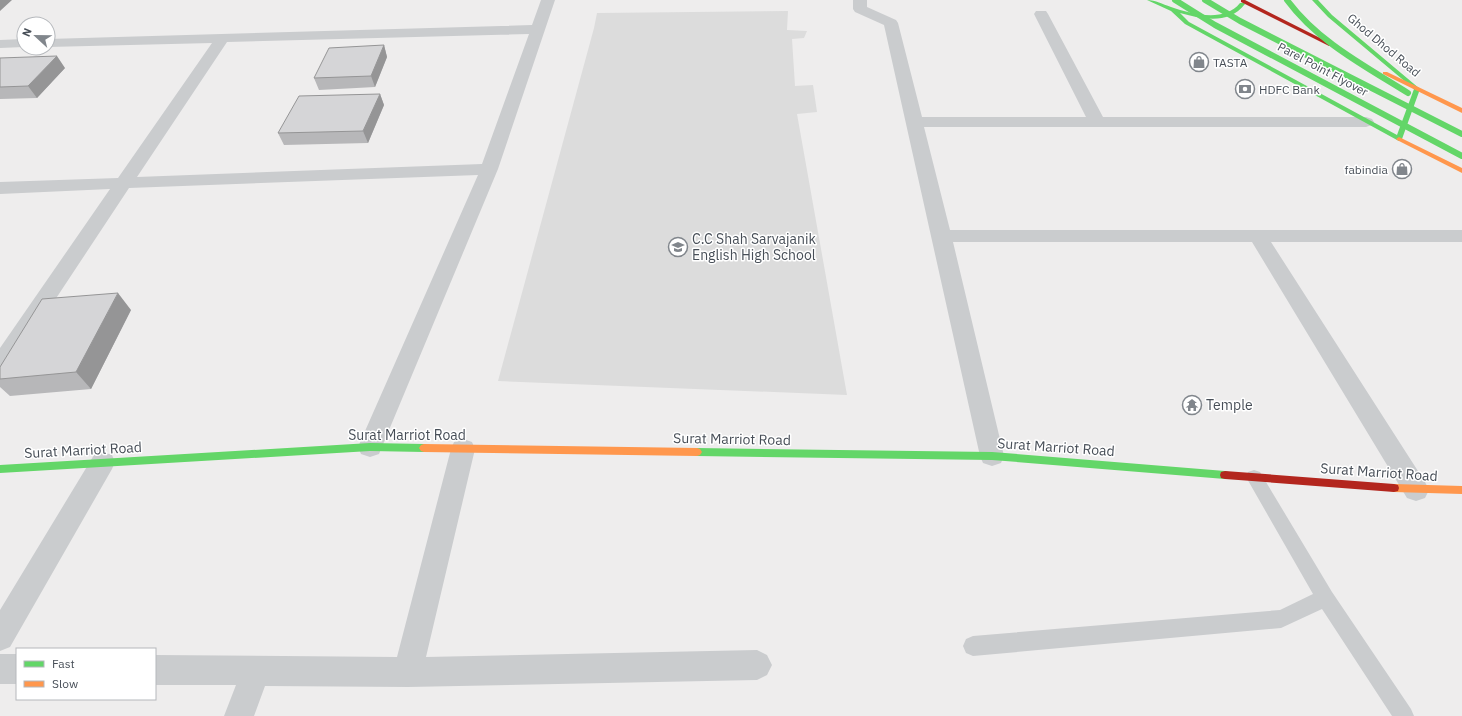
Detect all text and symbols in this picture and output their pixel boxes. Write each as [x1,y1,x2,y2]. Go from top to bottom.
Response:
street label: Ghod Dhod Road [1344,10,1424,80]
north arrow [16,16,56,56]
text: N [19,26,35,39]
street label: Parel Point Flyover [1275,39,1371,99]
shop icon: TASTA [1188,51,1210,73]
place label: TASTA [1213,55,1248,70]
bank icon: HDFC Bank [1234,78,1256,100]
place label: HDFC Bank [1259,82,1320,97]
shop icon: fabindia [1391,158,1413,180]
place label: fabindia [1345,162,1389,177]
place label: C.C Shah Sarvajanik English High School [692,230,816,264]
school or university icon: C.C Shah Sarvajanik English High School [667,236,689,258]
temple icon: Temple [1181,394,1203,416]
place label: Temple [1206,396,1253,414]
street label: Surat Marriot Road [348,426,466,444]
street label: Surat Marriot Road [673,429,791,449]
street label: Surat Marriot Road [997,434,1115,460]
street label: Surat Marriot Road [24,438,142,462]
street label: Surat Marriot Road [1320,459,1438,485]
legend [16,648,156,700]
text: Fast [52,656,75,671]
text: Slow [52,676,78,691]

